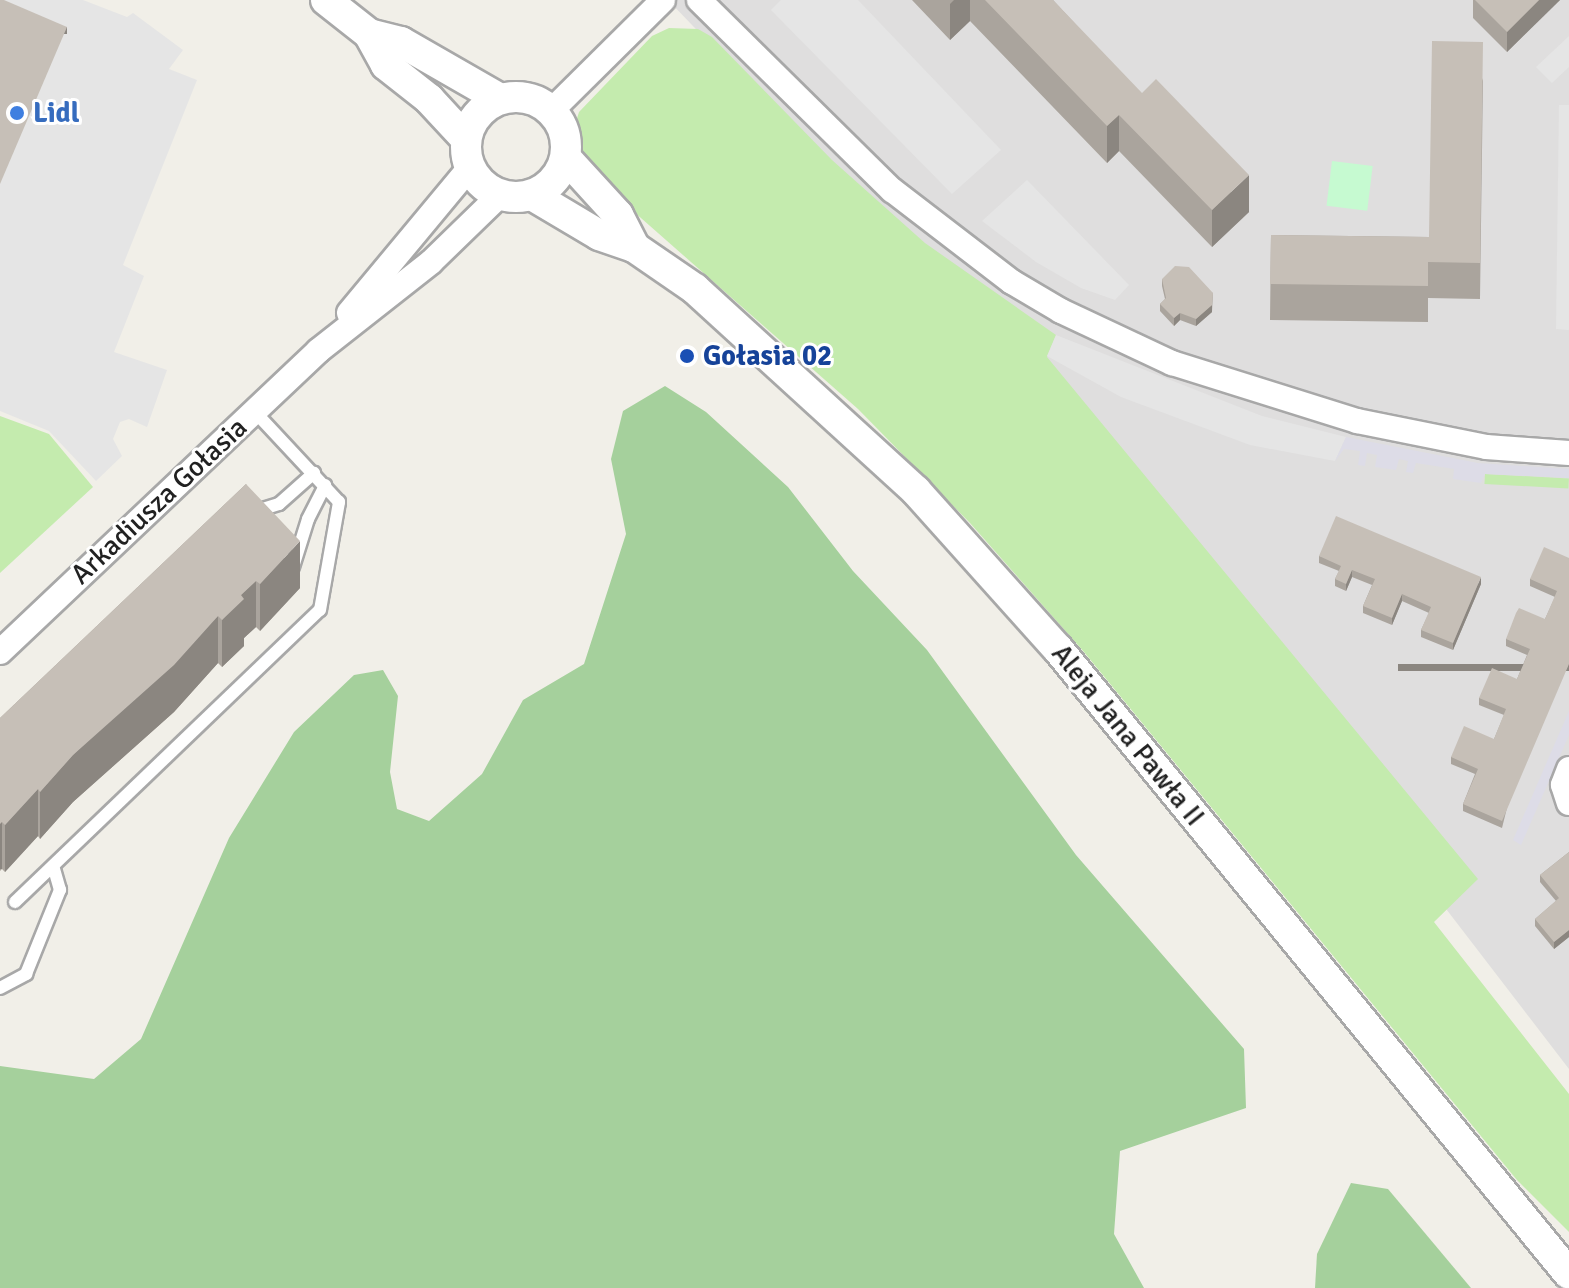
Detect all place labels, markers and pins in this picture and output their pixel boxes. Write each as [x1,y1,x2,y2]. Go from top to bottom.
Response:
place label: Lidl [33,96,79,130]
marker: Lidl [8,104,26,122]
place label: Gołasia 02 [703,339,832,373]
marker: Gołasia 02 [678,347,696,365]

